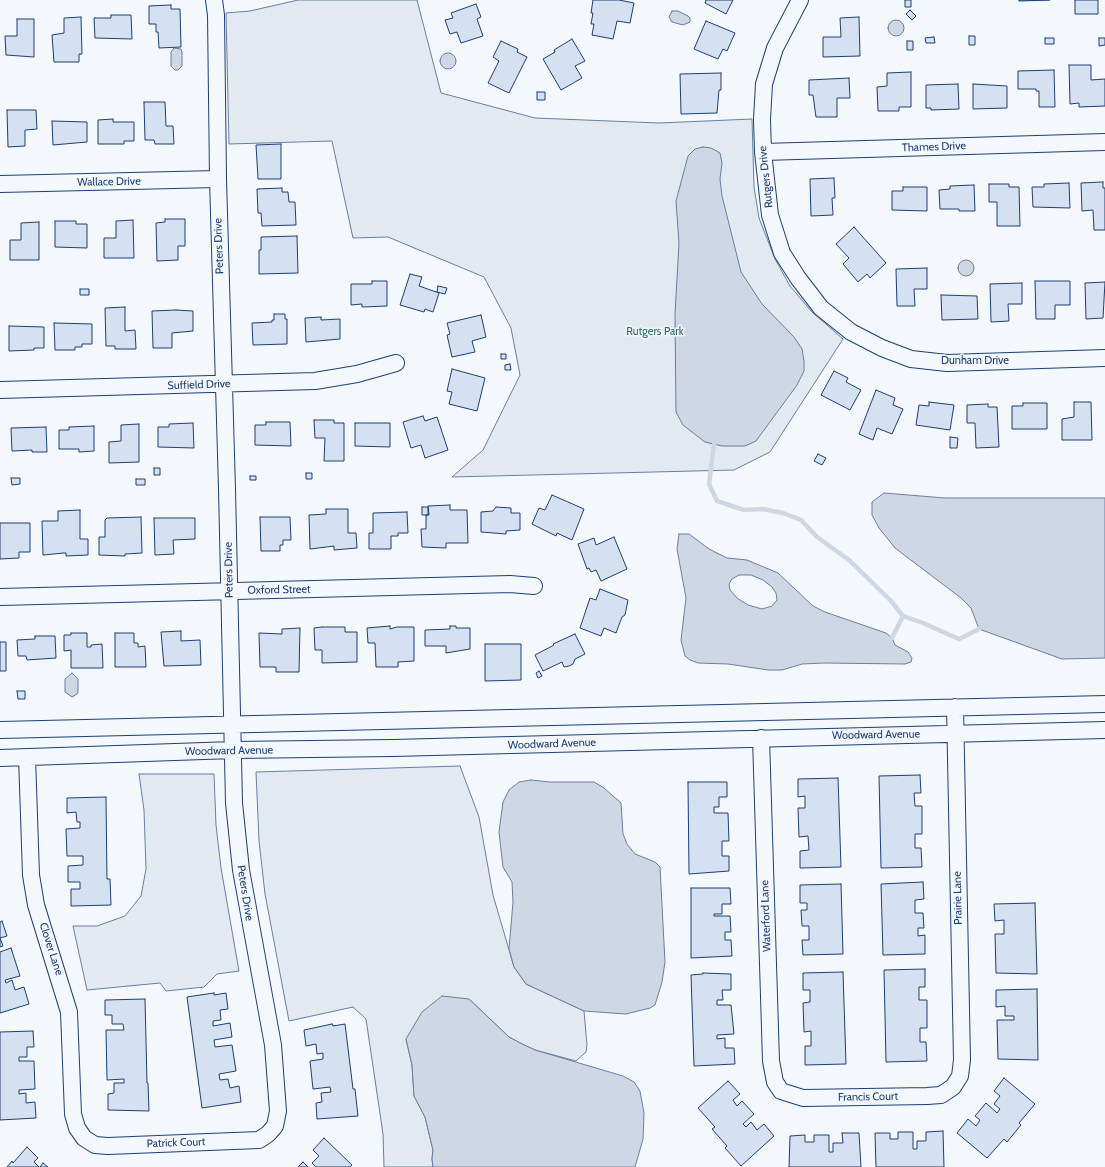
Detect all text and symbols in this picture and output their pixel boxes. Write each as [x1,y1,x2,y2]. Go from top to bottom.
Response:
street label: Thames Drive [902,139,966,155]
street label: Rutgers Drive [756,145,776,209]
street label: Wallace Drive [77,175,141,189]
street label: Peters Drive [211,218,227,274]
park label: Rutgers Park [626,325,684,339]
street label: Dunham Drive [941,354,1009,368]
street label: Suffield Drive [167,377,231,393]
street label: Peters Drive [222,542,236,598]
street label: Oxford Street [247,583,311,597]
street label: Woodward Avenue [832,728,920,742]
street label: Woodward Avenue [508,736,596,752]
street label: Woodward Avenue [185,744,273,758]
street label: Peters Drive [234,864,256,922]
street label: Prairie Lane [951,871,965,925]
street label: Waterford Lane [758,880,774,952]
street label: Clover Lane [36,921,66,977]
street label: Francis Court [838,1090,898,1104]
street label: Patrick Court [146,1135,206,1151]

